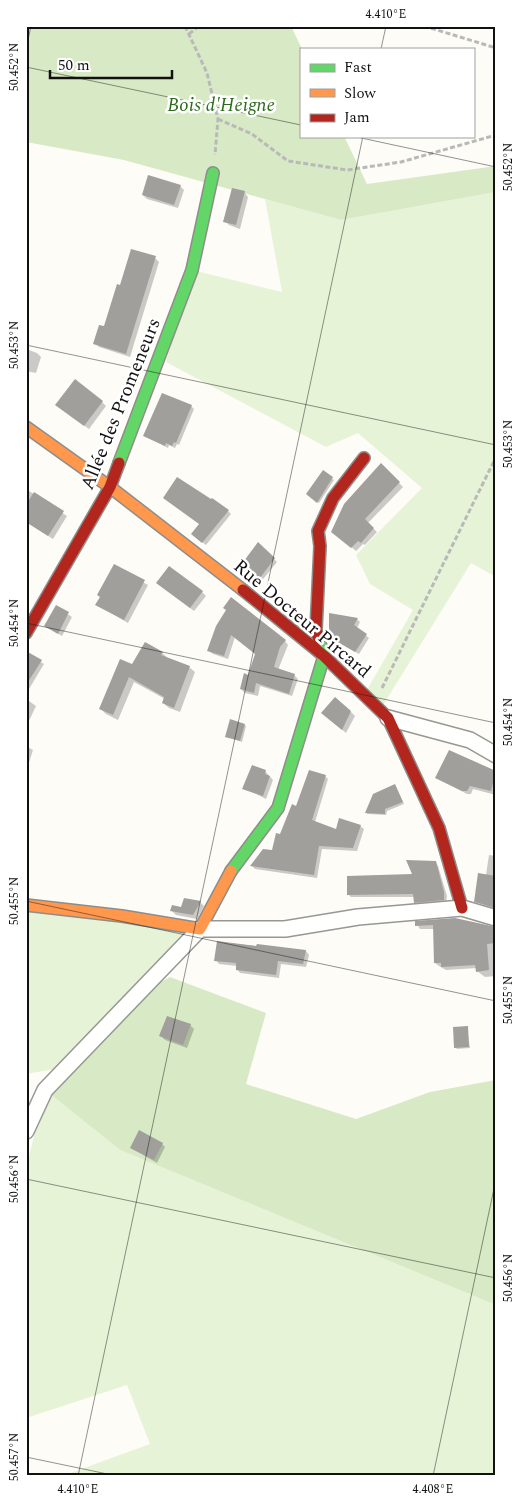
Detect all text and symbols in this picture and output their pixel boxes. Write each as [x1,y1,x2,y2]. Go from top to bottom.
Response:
text: 4.410°E [366,5,406,24]
text: 50.452°N [5,43,24,91]
scale bar [50,48,172,80]
legend [300,48,474,138]
text: 50 m [58,54,90,77]
text: Fast [344,56,372,79]
text: Slow [344,82,376,105]
park label: Bois d'Heigne [167,91,275,120]
text: Jam [344,106,370,129]
text: 50.452°N [499,143,518,191]
street label: Allée des Promeneurs [73,314,169,494]
text: 50.453°N [5,321,24,369]
text: 50.453°N [499,420,518,468]
street label: Rue Docteur Pircard [227,552,377,686]
text: 50.454°N [5,599,24,647]
text: 50.454°N [499,698,518,746]
text: 50.455°N [5,877,24,925]
text: 50.455°N [499,976,518,1024]
text: 50.456°N [5,1155,24,1203]
text: 50.456°N [499,1254,518,1302]
text: 50.457°N [5,1433,24,1481]
text: 4.410°E [58,1480,98,1499]
text: 4.408°E [413,1480,453,1499]

